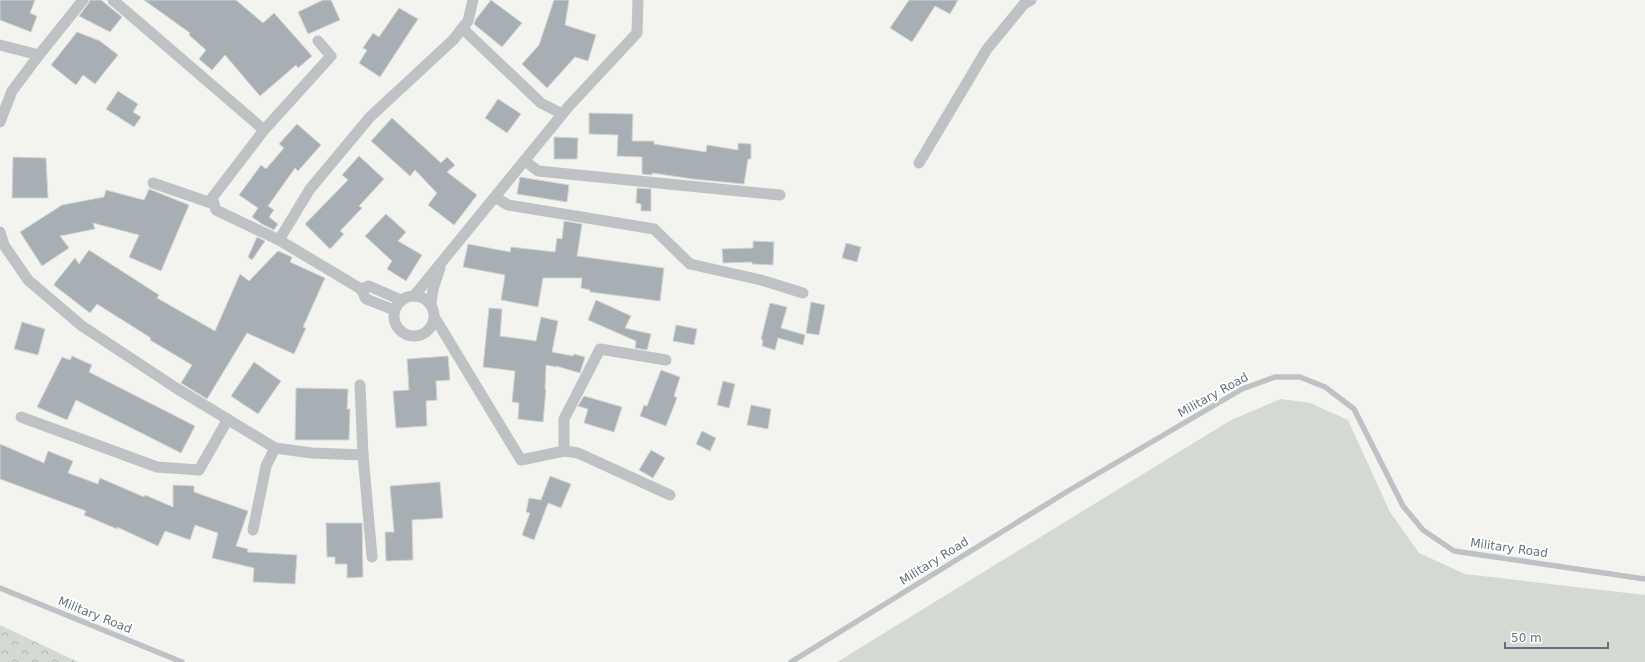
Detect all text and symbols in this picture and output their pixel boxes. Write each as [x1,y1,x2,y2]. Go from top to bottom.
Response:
street label: Military Road [1175,370,1251,420]
street label: Military Road [897,534,971,588]
street label: Military Road [1469,536,1549,560]
street label: Military Road [56,594,134,636]
scale bar [1505,624,1608,650]
text: 50 m [1511,631,1542,645]

